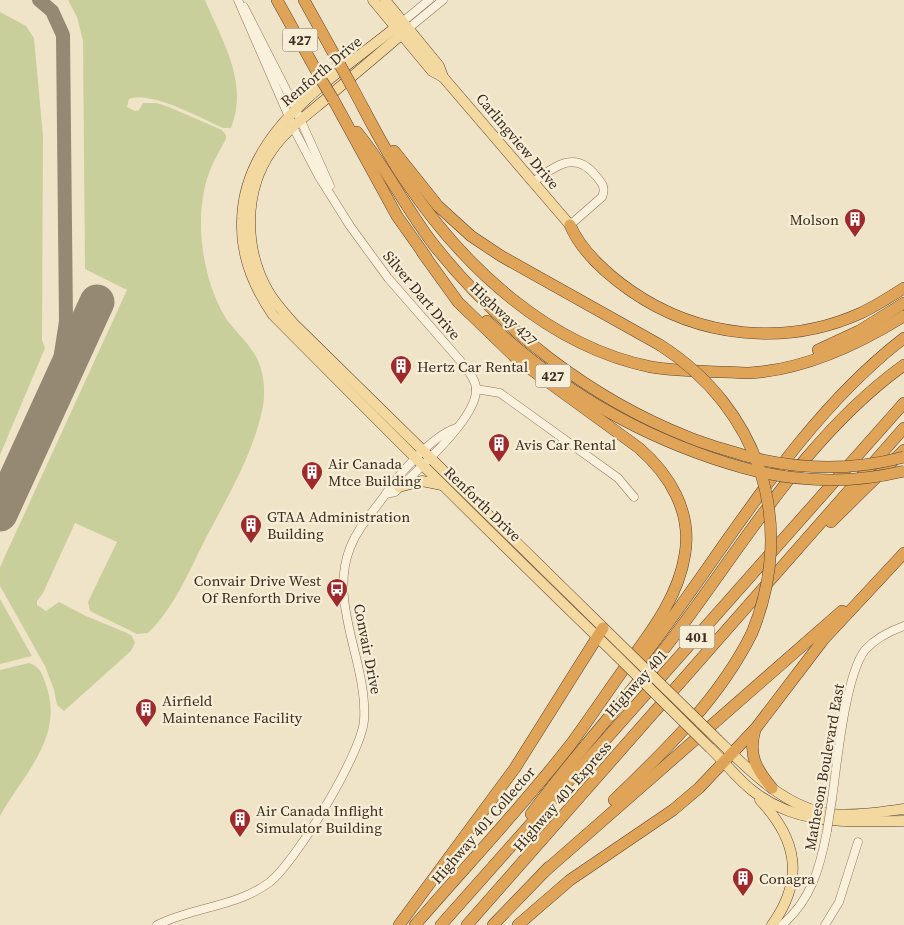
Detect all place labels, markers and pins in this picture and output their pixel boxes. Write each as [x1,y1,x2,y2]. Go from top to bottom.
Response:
building icon: Molson [843,207,867,238]
place label: Molson [789,209,839,230]
building icon: Hertz Car Rental [389,354,413,385]
place label: Hertz Car Rental [417,356,529,377]
building icon: Avis Car Rental [487,432,511,463]
place label: Avis Car Rental [515,434,617,455]
place label: Air Canada Mtce Building [328,453,422,491]
building icon: Air Canada Mtce Building [300,460,324,491]
place label: GTAA Administration Building [267,506,410,544]
building icon: GTAA Administration Building [239,513,263,544]
place label: Convair Drive West Of Renforth Drive [194,570,321,608]
bus stop icon: Convair Drive West Of Renforth Drive [325,577,349,608]
place label: Airfield Maintenance Facility [162,690,302,728]
building icon: Airfield Maintenance Facility [134,697,158,728]
place label: Air Canada Inflight Simulator Building [256,800,383,838]
building icon: Air Canada Inflight Simulator Building [228,807,252,838]
building icon: Conagra [731,866,755,897]
place label: Conagra [759,868,815,889]

